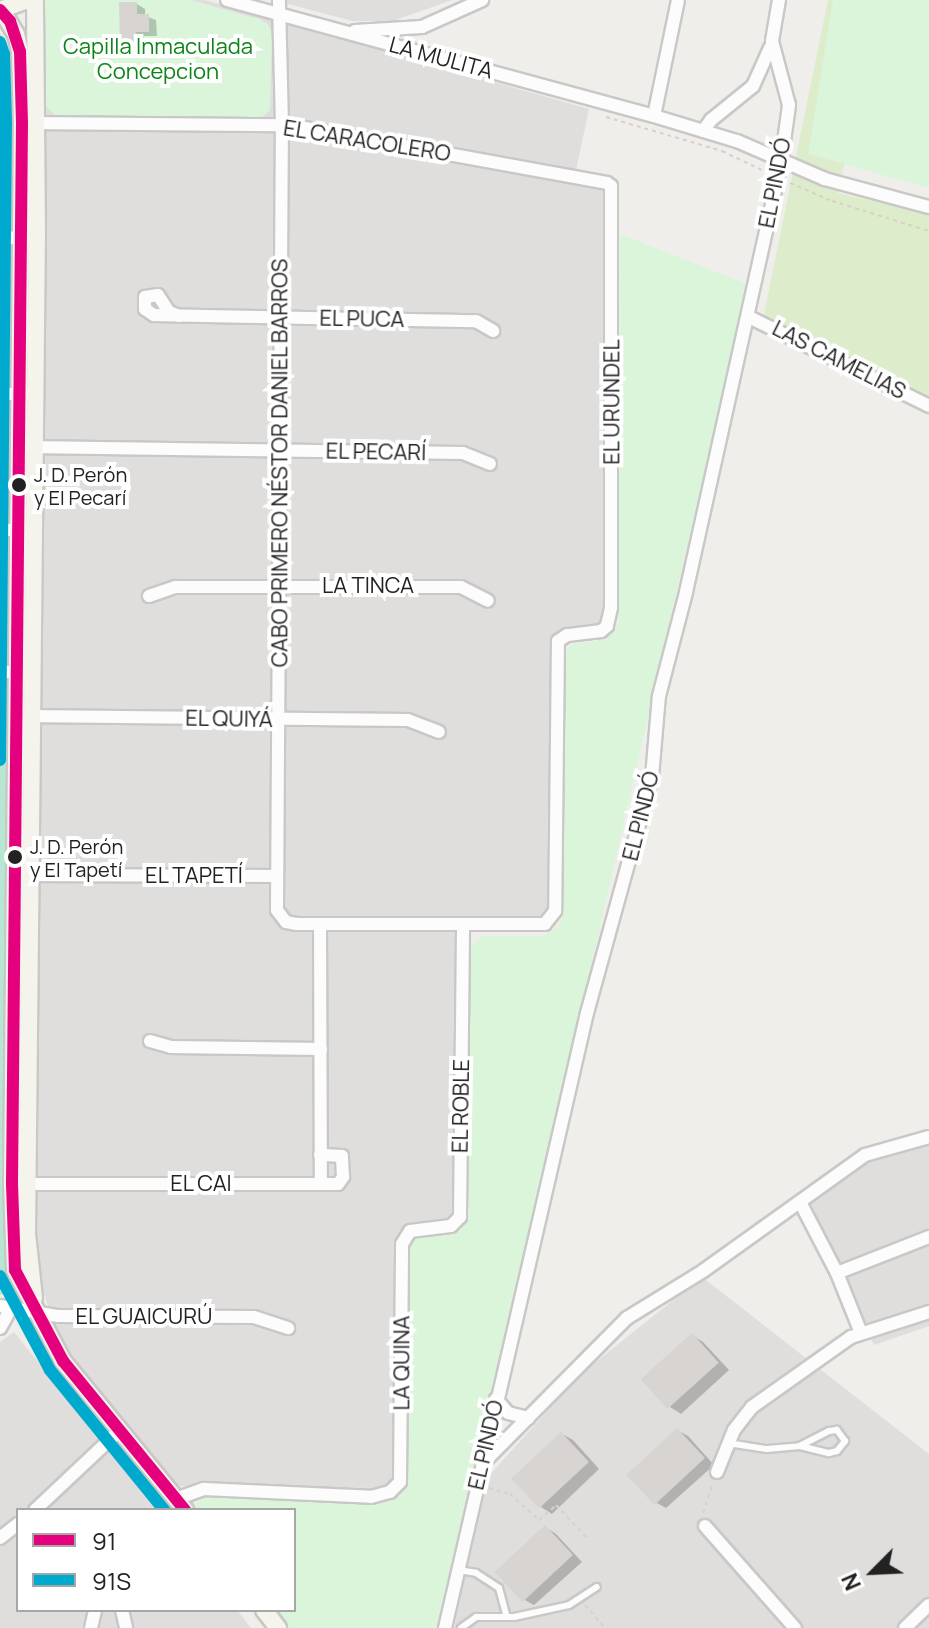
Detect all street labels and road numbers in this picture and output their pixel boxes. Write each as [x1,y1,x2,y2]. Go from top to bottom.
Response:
street label: LA MULITA [386,31,496,85]
street label: EL CARACOLERO [281,115,453,167]
street label: EL PINDÓ [753,135,797,231]
street label: CABO PRIMERO NÉSTOR DANIEL BARROS [267,258,293,668]
street label: EL PUCA [319,305,405,333]
street label: LAS CAMELIAS [768,315,910,405]
street label: EL URUNDEL [599,339,625,465]
street label: EL PECARÍ [325,438,427,466]
street label: LA TINCA [322,573,414,599]
street label: EL QUIYÁ [185,705,273,733]
street label: EL PINDÓ [617,768,665,864]
street label: EL TAPETÍ [145,863,243,889]
street label: EL ROBLE [447,1058,475,1154]
street label: EL CAI [170,1171,232,1197]
street label: EL GUAICURÚ [75,1304,213,1330]
street label: LA QUINA [389,1315,415,1411]
street label: EL PINDÓ [463,1397,509,1493]

